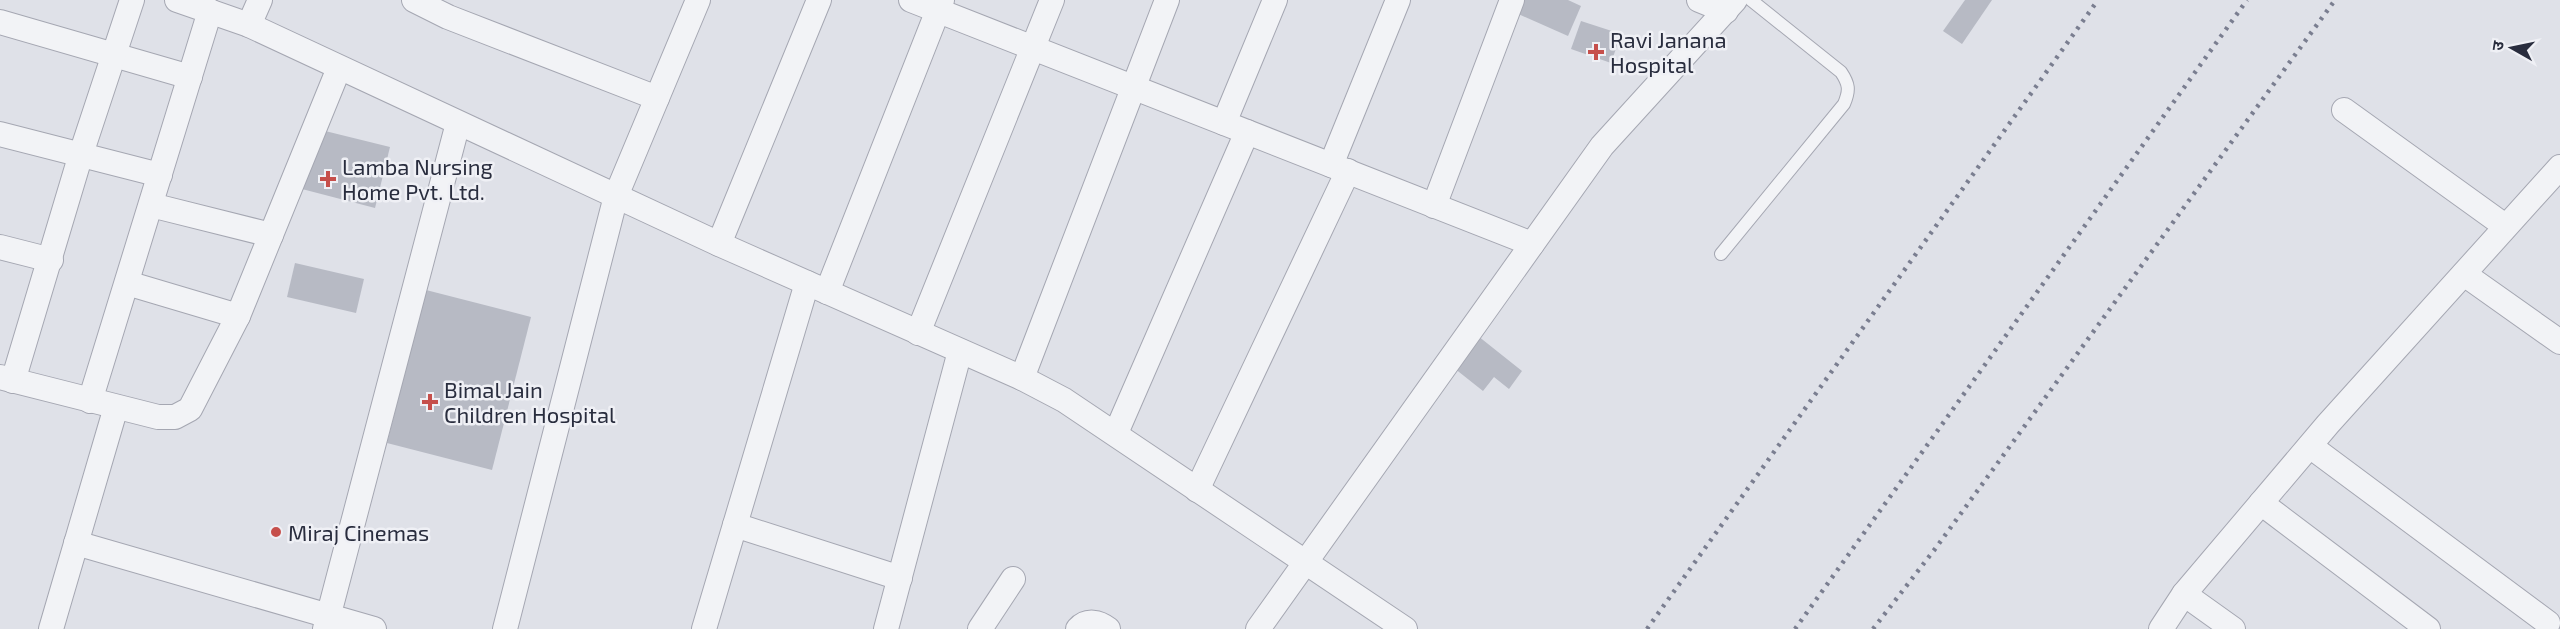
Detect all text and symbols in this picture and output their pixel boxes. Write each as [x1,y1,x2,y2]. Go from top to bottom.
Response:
north arrow [2482,18,2542,78]
place label: Ravi Janana Hospital [1610,26,1727,77]
text: उ [2487,39,2507,52]
marker: Ravi Janana Hospital [1587,43,1605,61]
place label: Lamba Nursing Home Pvt. Ltd. [342,153,493,204]
marker: Lamba Nursing Home Pvt. Ltd. [319,170,337,188]
place label: Bimal Jain Children Hospital [444,376,616,427]
marker: Bimal Jain Children Hospital [421,393,439,411]
place label: Miraj Cinemas [288,519,429,546]
marker: Miraj Cinemas [269,525,283,539]

